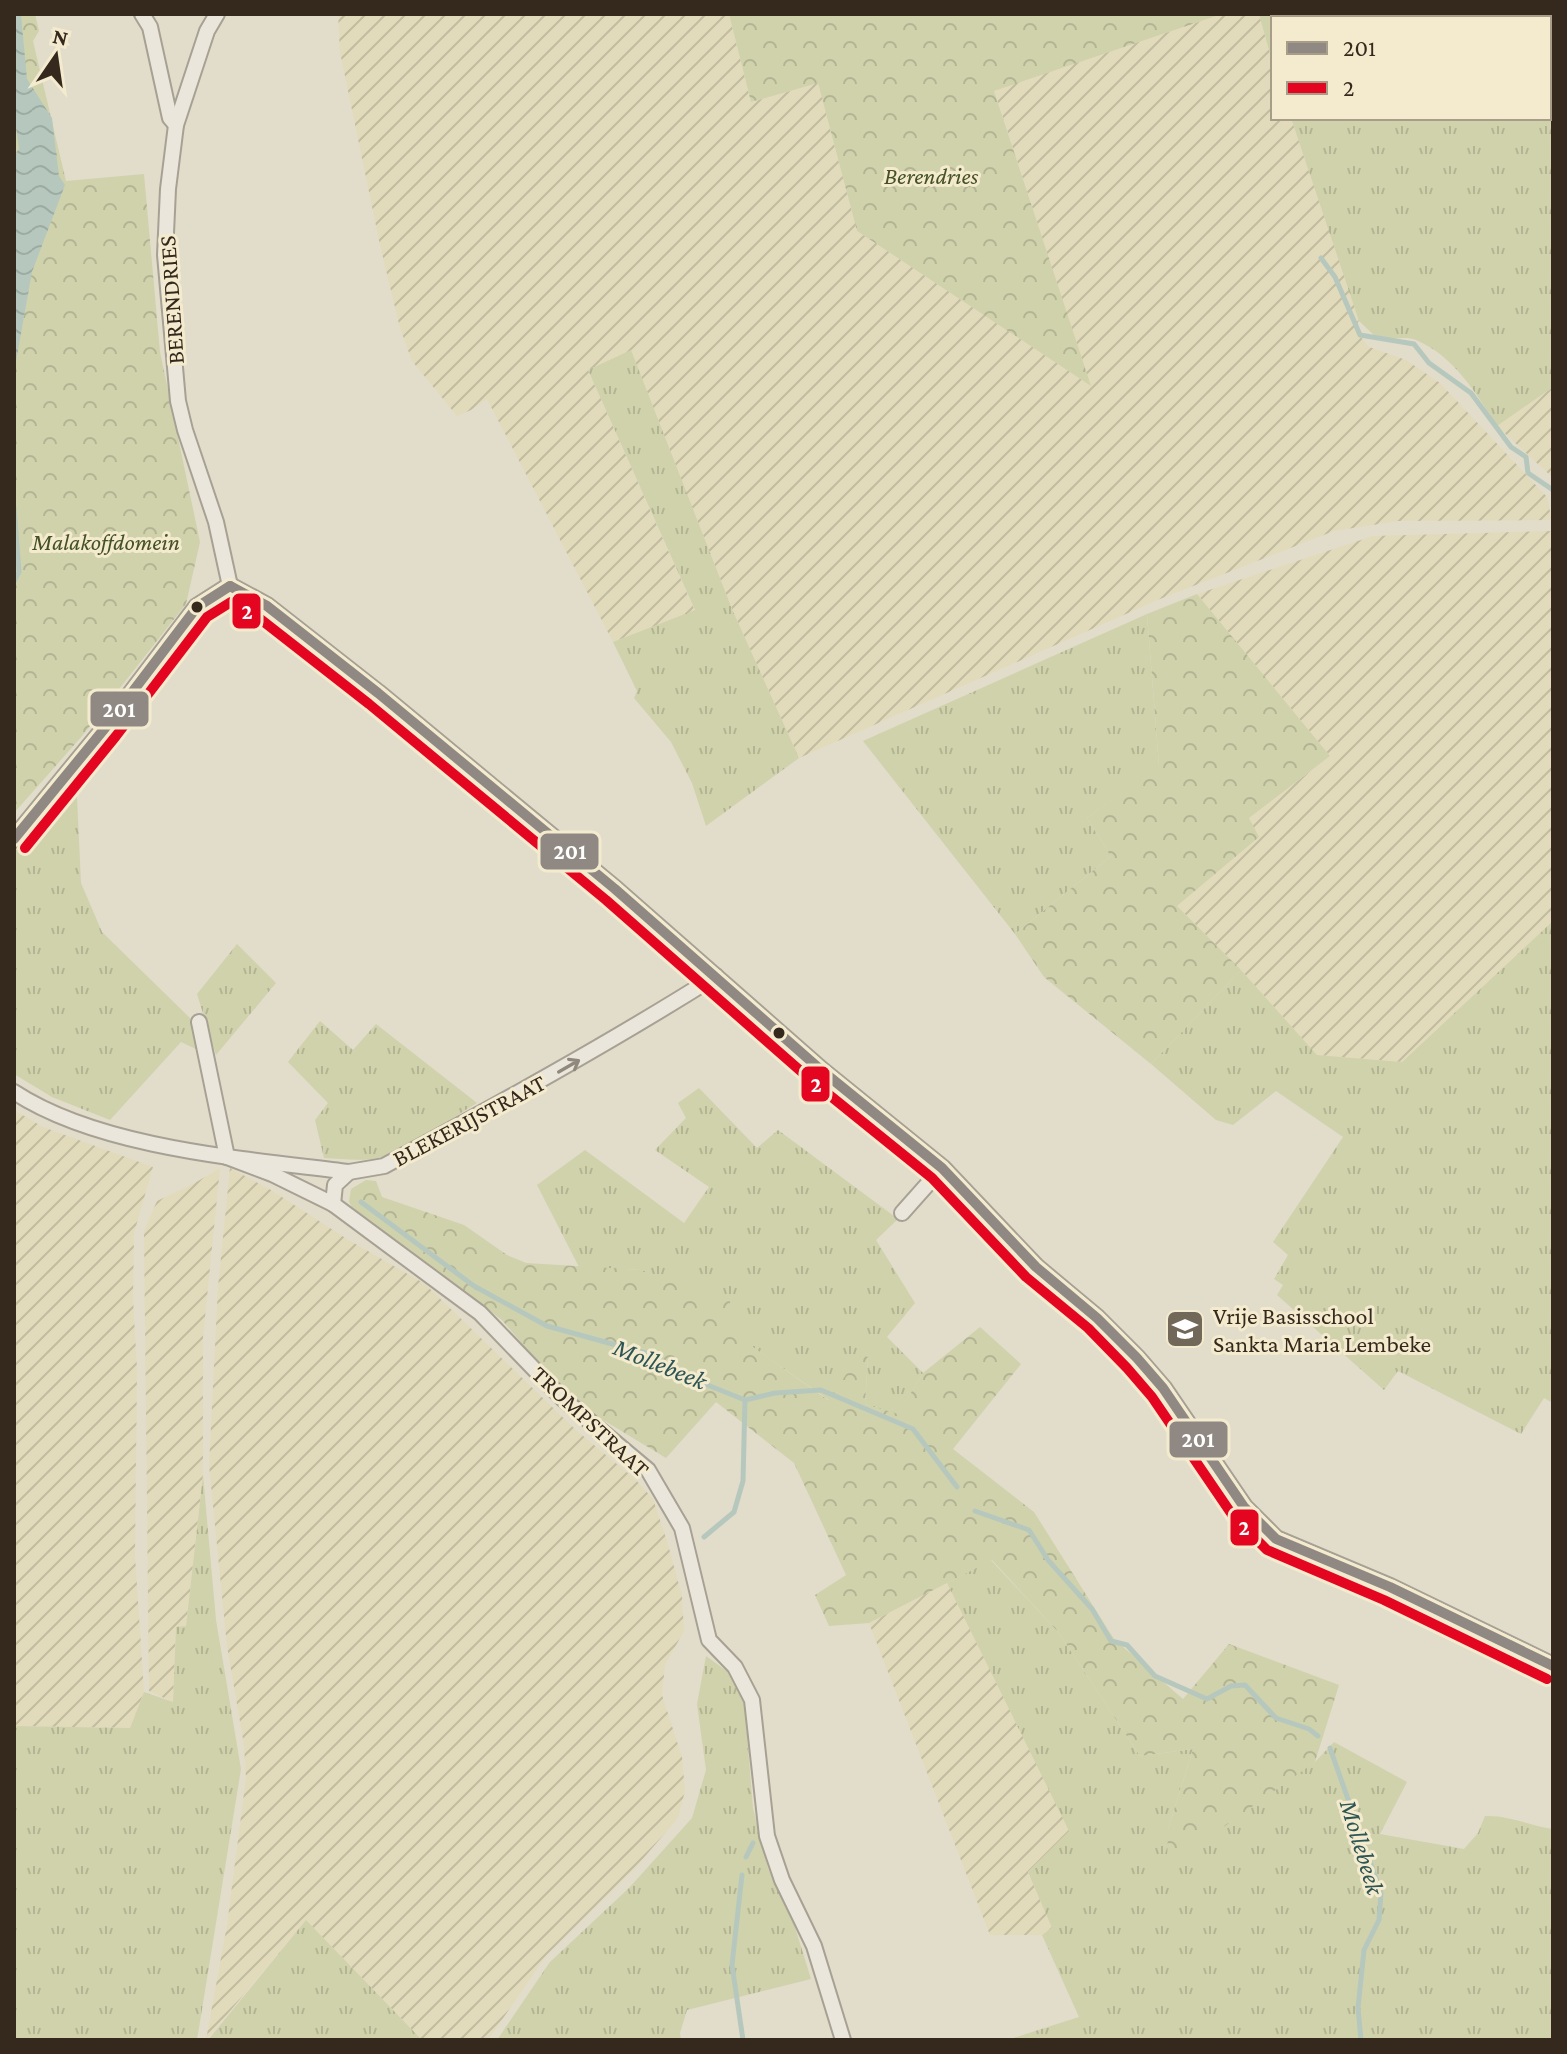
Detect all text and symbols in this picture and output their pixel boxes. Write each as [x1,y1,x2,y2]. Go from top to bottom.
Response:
north arrow [16,16,96,96]
legend [1271,16,1551,120]
text: N [50,23,71,51]
text: 201 [1343,34,1376,61]
text: 2 [1343,74,1354,101]
park label: Berendries [884,162,979,189]
street label: BERENDRIES [153,235,189,365]
park label: Malakoffdomein [31,528,180,555]
line badge: 2 [231,592,262,630]
unlabelled marker [189,599,205,615]
text: 2 [241,599,253,624]
line badge: 201 [89,690,150,728]
text: 201 [103,697,135,722]
line badge: 201 [539,832,600,871]
text: 201 [554,839,586,864]
unlabelled marker [771,1025,787,1041]
one-way arrow [557,1057,580,1073]
line badge: 2 [800,1065,831,1103]
street label: BLEKERIJSTRAAT [388,1068,550,1172]
text: 2 [810,1072,822,1097]
place label: Vrije Basisschool Sankta Maria Lembeke [1213,1302,1431,1357]
school or university icon: Vrije Basisschool Sankta Maria Lembeke [1164,1308,1206,1350]
water label: Mollebeek [608,1332,712,1396]
street label: TROMPSTRAAT [527,1360,655,1482]
line badge: 201 [1168,1420,1229,1459]
text: 201 [1182,1427,1214,1452]
line badge: 2 [1229,1508,1260,1547]
text: 2 [1238,1515,1250,1540]
water label: Mollebeek [1334,1795,1391,1900]

